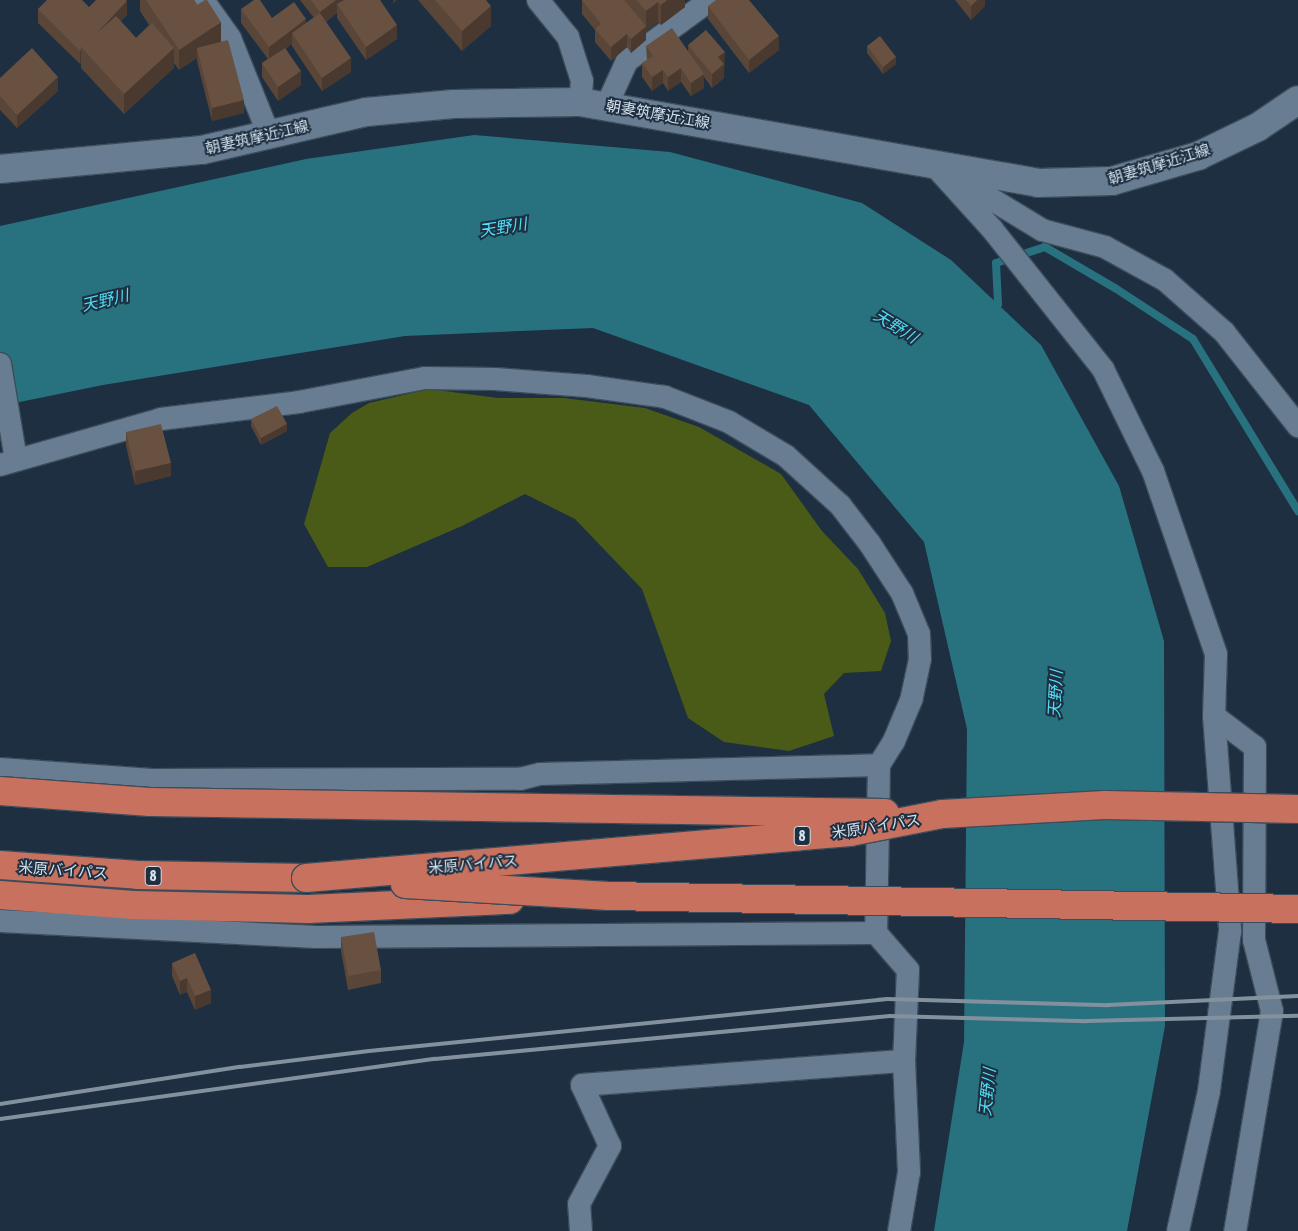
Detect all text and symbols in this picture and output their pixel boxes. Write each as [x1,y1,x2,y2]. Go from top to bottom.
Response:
street label: 朝妻筑摩近江線 [605,96,711,132]
street label: 朝妻筑摩近江線 [204,116,310,158]
street label: 朝妻筑摩近江線 [1106,140,1212,188]
water label: 天野川 [478,214,528,240]
water label: 天野川 [79,285,131,315]
water label: 天野川 [871,305,921,347]
water label: 天野川 [1044,670,1066,718]
street label: 米原バイパス [830,810,922,842]
road number: 8 [793,824,811,848]
street label: 米原バイパス [427,851,519,877]
street label: 米原バイパス [17,858,109,882]
road number: 8 [144,864,162,888]
water label: 天野川 [975,1067,999,1117]

